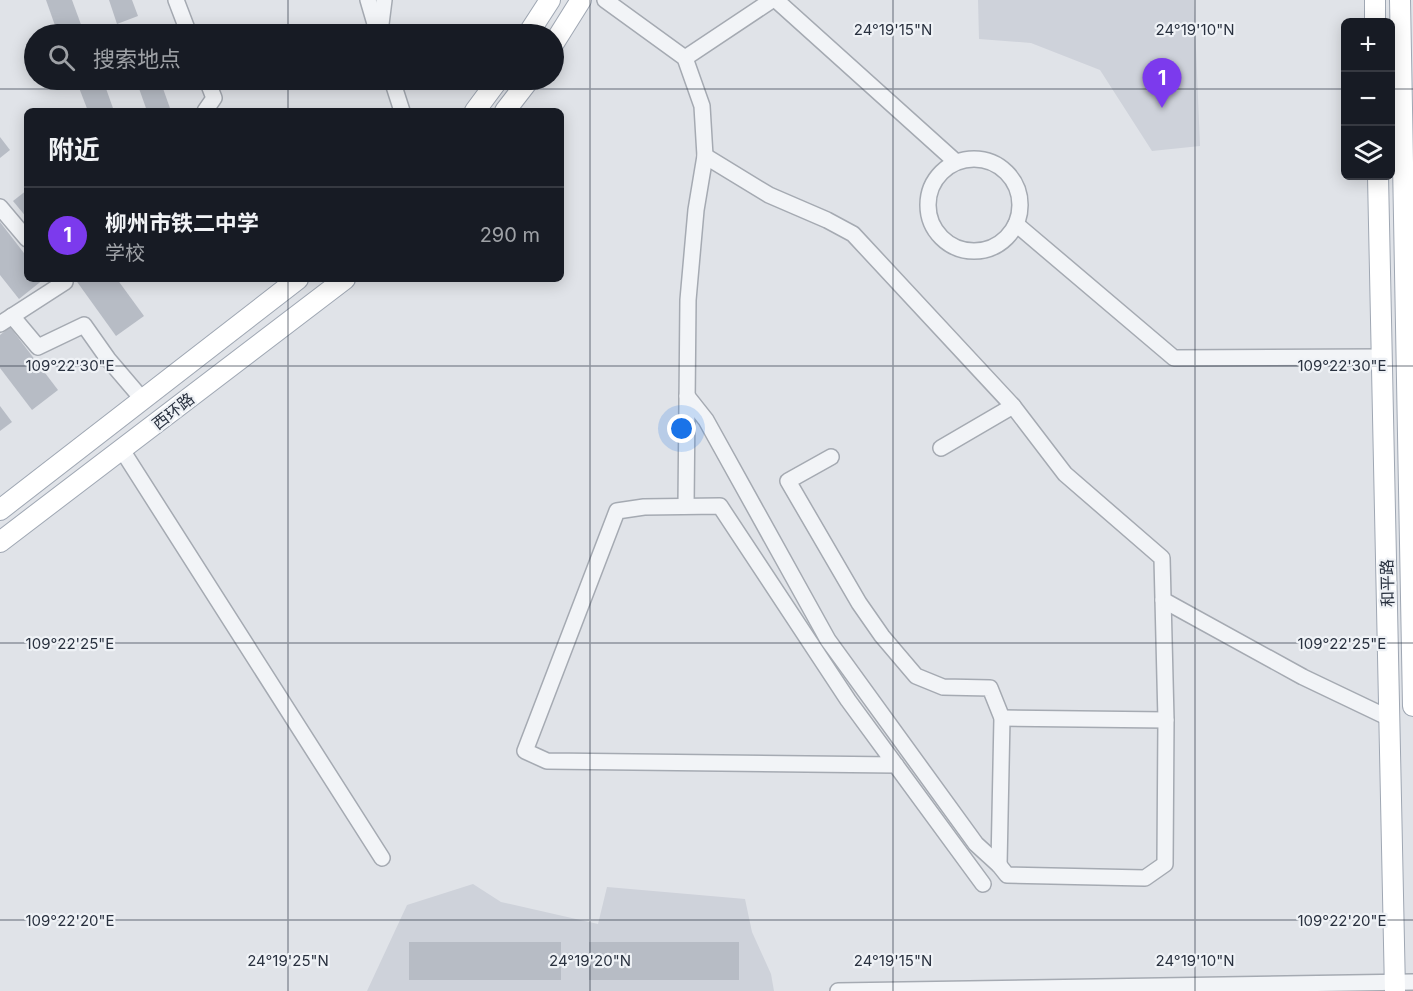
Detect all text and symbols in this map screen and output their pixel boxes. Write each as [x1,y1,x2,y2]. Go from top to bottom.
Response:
map controls [1341,18,1395,180]
button: + [1341,18,1395,72]
text: 24°19'15"N [854,20,932,39]
text: 24°19'10"N [1156,20,1234,39]
search box [24,24,564,90]
icon: search [45,41,78,74]
text: 搜索地点 [93,46,181,72]
pin: 1 [1142,58,1182,108]
button: − [1341,72,1395,126]
button: layers [1341,126,1395,180]
text: 附近 [48,134,100,165]
text: 柳州市铁二中学 [105,210,259,236]
text: 1 [63,223,72,247]
text: 290 m [480,223,540,247]
text: 学校 [105,241,145,265]
text: 109°22'30"E [25,356,115,375]
text: 109°22'30"E [1297,356,1387,375]
street label: 西环路 [148,388,198,434]
your location [667,414,696,443]
street label: 和平路 [1377,559,1397,607]
text: 109°22'25"E [26,634,114,653]
text: 109°22'25"E [1298,634,1386,653]
text: 109°22'20"E [25,911,115,930]
text: 109°22'20"E [1297,911,1387,930]
text: 24°19'25"N [247,951,329,970]
text: 24°19'20"N [549,951,631,970]
text: 24°19'15"N [854,951,932,970]
text: 24°19'10"N [1156,951,1234,970]

